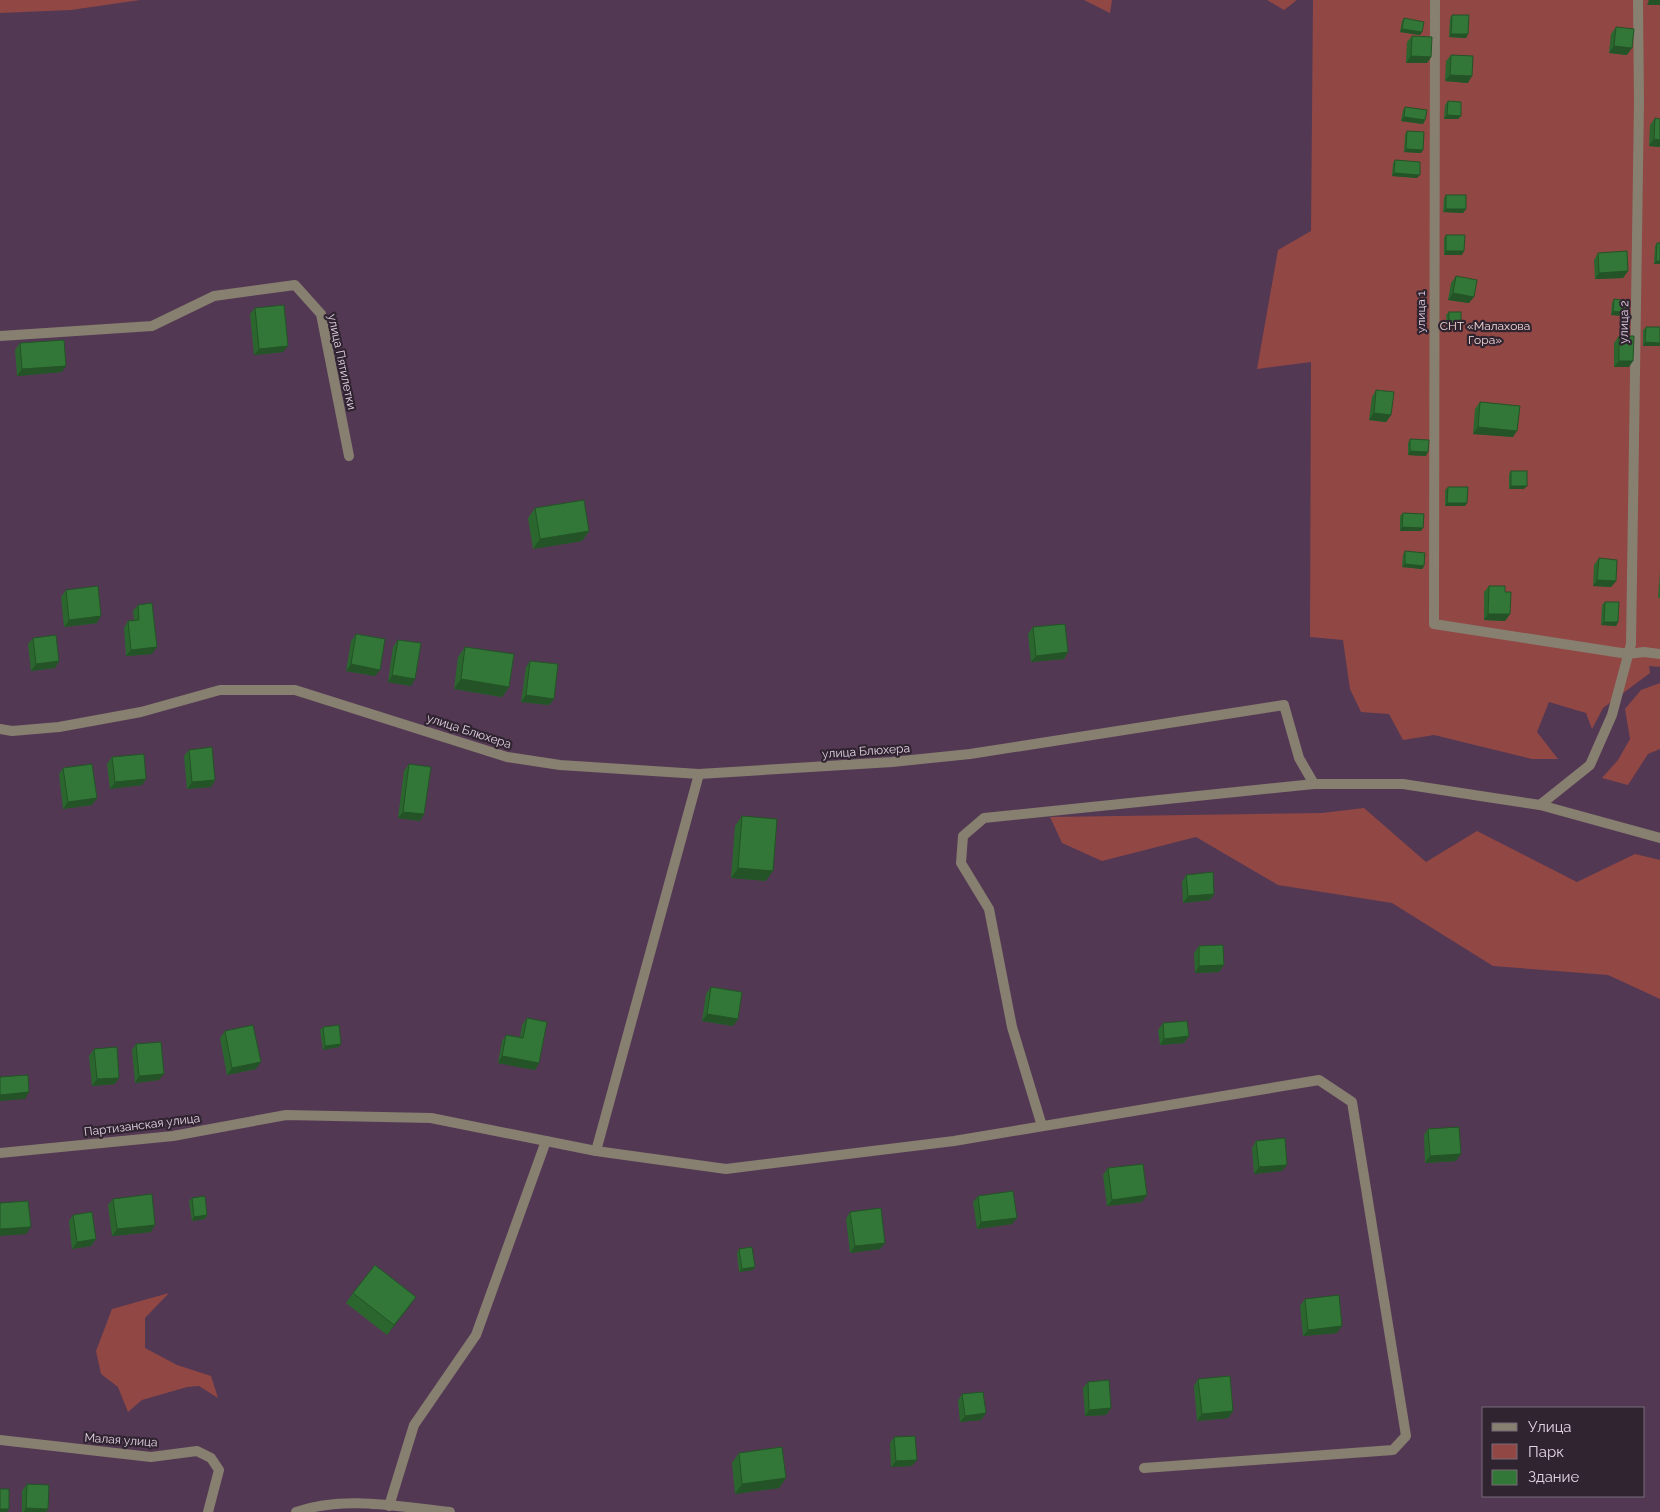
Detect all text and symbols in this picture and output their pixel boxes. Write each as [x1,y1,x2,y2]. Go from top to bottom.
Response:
street label: улица 1 [1414,291,1428,333]
street label: улица 2 [1617,300,1631,344]
street label: улица Пятилетки [325,313,359,411]
park label: СНТ «Малахова Гора» [1440,319,1530,347]
street label: улица Блюхера [425,711,513,751]
street label: улица Блюхера [822,741,910,761]
street label: Партизанская улица [83,1111,201,1139]
legend [1482,1407,1645,1497]
text: Улица [1528,1418,1572,1436]
street label: Малая улица [84,1430,158,1450]
text: Парк [1528,1443,1564,1461]
text: Здание [1528,1468,1580,1486]

